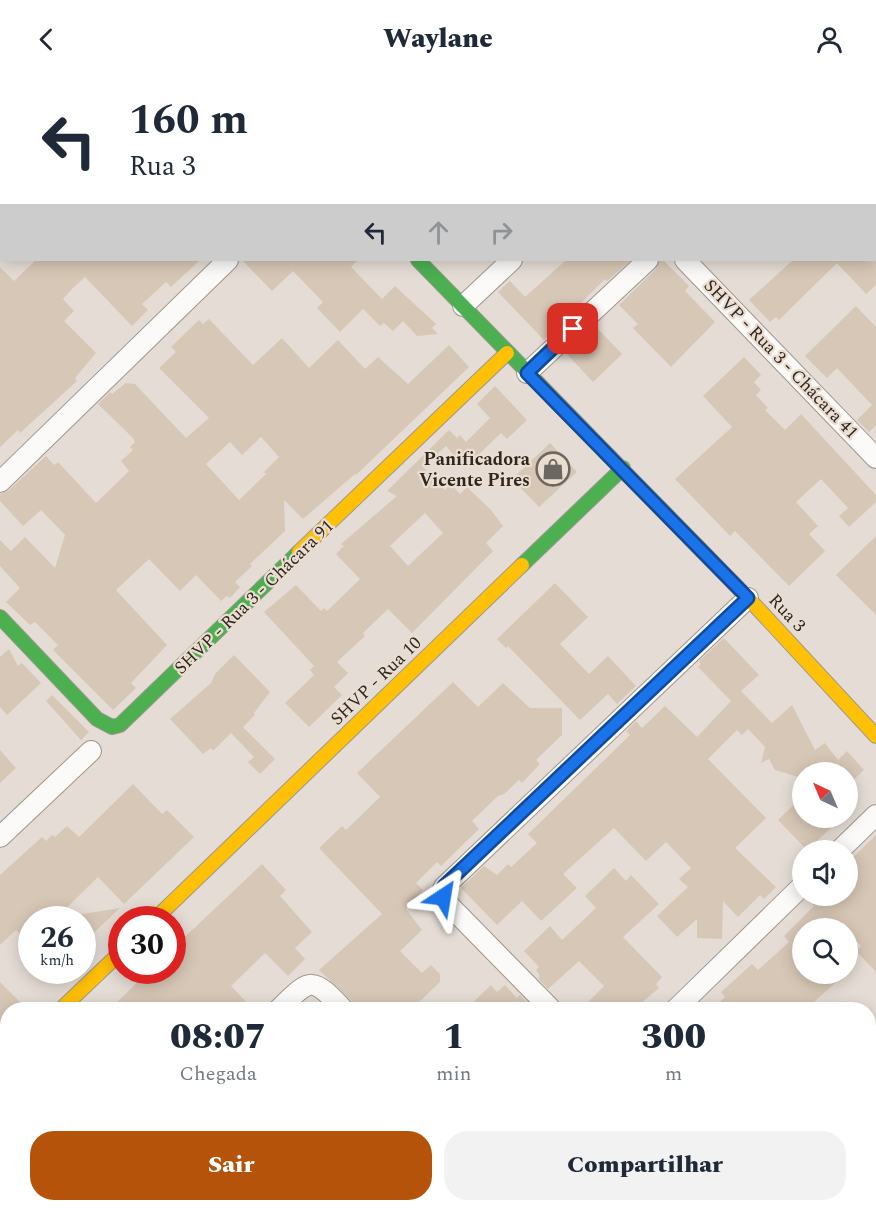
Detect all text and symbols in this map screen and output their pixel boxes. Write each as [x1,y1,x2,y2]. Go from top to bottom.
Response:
text: Waylane [383,18,493,60]
icon: back [30,23,63,56]
icon: person [813,23,846,56]
text: 160 m [129,89,248,152]
icon: left [30,102,108,180]
text: Rua 3 [129,146,195,188]
icon: left [359,216,392,249]
icon: ahead [422,216,455,249]
icon: right [485,216,518,249]
street label: SHVP - Rua 3 - Chácara 41 [697,273,865,445]
pin [547,303,598,354]
icon: arrive [556,312,589,345]
place label: Panificadora Vicente Pires [419,446,531,494]
shop icon: Panificadora Vicente Pires [535,451,571,487]
street label: SHVP - Rua 3 - Chácara 91 [168,513,340,681]
street label: Rua 3 [762,588,812,638]
street label: SHVP - Rua 10 [324,630,428,732]
north arrow [792,762,858,828]
map controls [792,762,858,984]
button: sound [792,840,858,906]
position arrow [411,865,475,929]
speed limit sign: 30 [108,906,186,984]
text: 26 [40,915,74,961]
button: search [792,918,858,984]
text: km/h [40,949,74,972]
text: 08:07 [170,1010,266,1065]
text: 1 [443,1010,465,1065]
text: 300 [641,1010,706,1065]
text: Chegada [180,1059,257,1089]
text: min [436,1059,471,1089]
text: m [665,1059,682,1089]
button: Sair [30,1131,432,1200]
button: Compartilhar [444,1131,846,1200]

